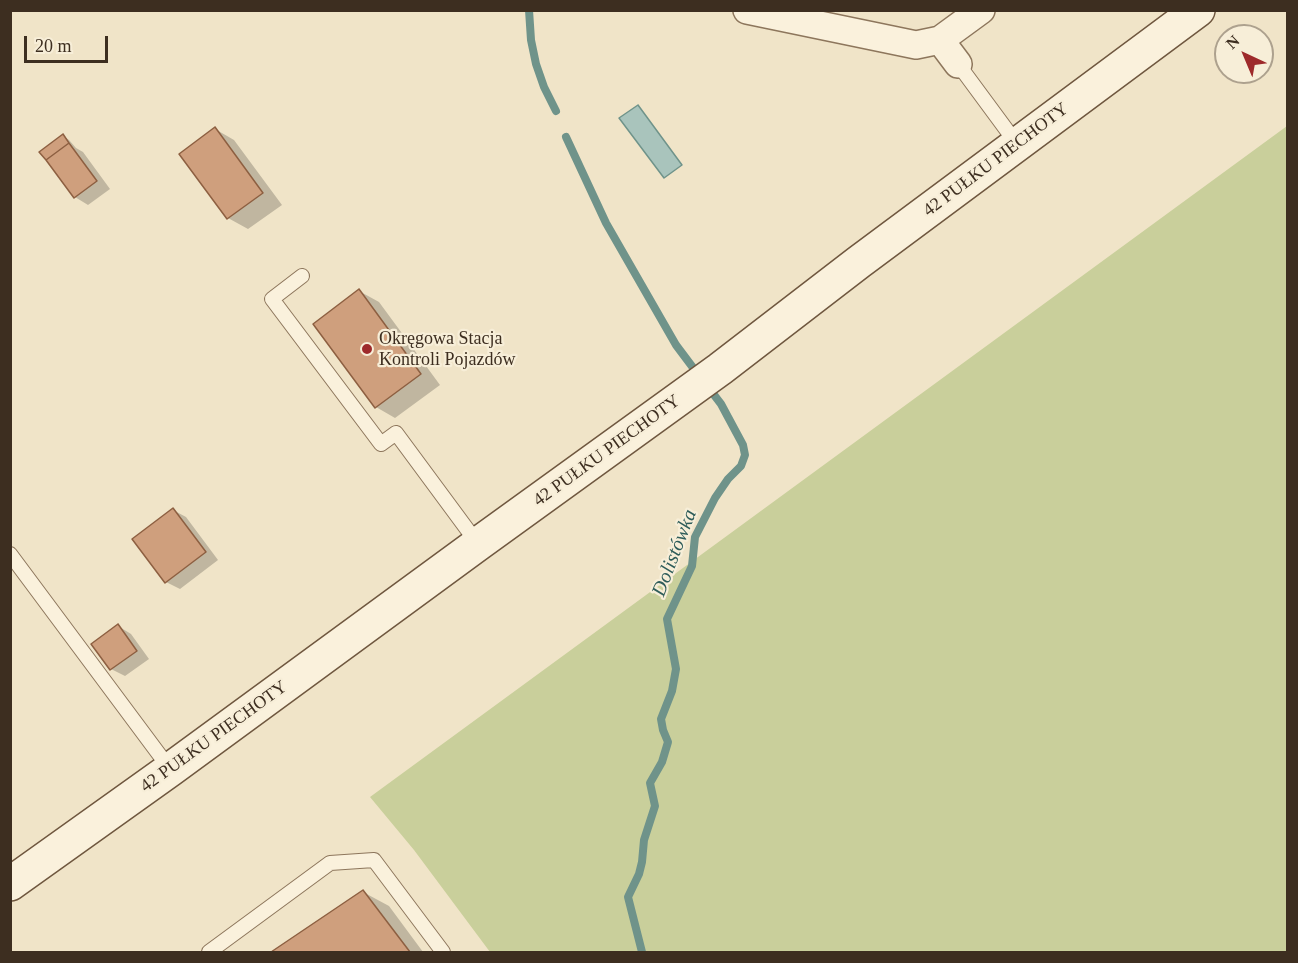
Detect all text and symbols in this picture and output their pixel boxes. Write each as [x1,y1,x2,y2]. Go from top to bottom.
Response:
scale bar [27,24,111,62]
north arrow [1214,24,1274,84]
text: N [1222,32,1243,52]
text: 20 m [35,36,72,56]
street label: 42 PUŁKU PIECHOTY [919,98,1073,222]
place label: Okręgowa Stacja Kontroli Pojazdów [379,328,515,370]
marker: Okręgowa Stacja Kontroli Pojazdów [360,342,374,356]
street label: 42 PUŁKU PIECHOTY [529,391,685,511]
water label: Dolistówka [647,506,703,600]
street label: 42 PUŁKU PIECHOTY [136,677,292,797]

